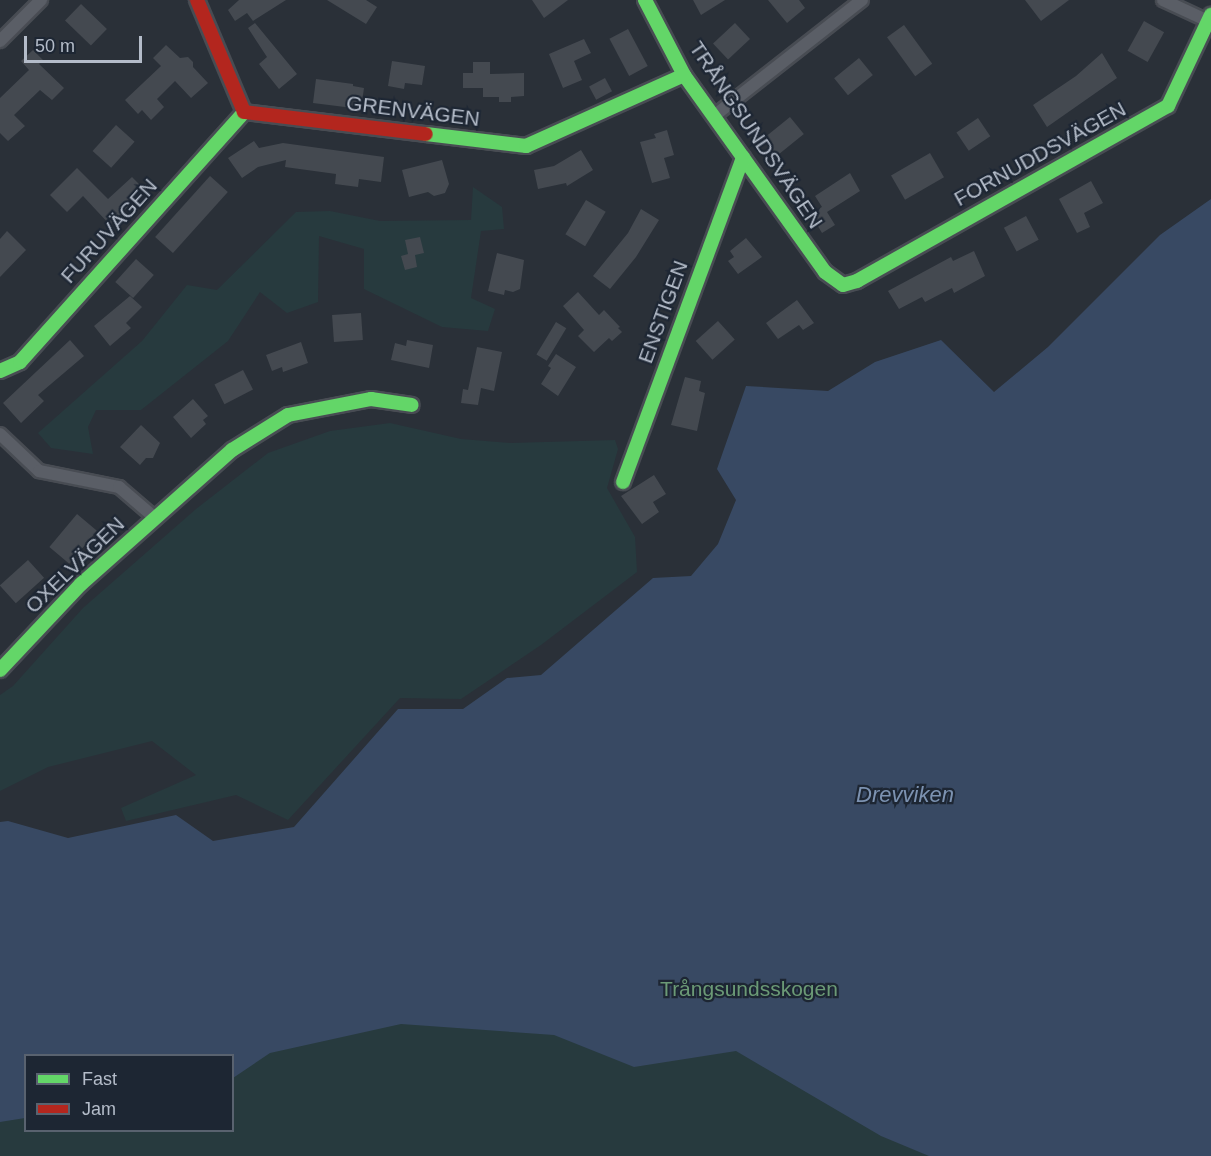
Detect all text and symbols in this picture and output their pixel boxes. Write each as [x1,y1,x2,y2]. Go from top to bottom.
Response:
scale bar [27,24,146,62]
text: 50 m [35,36,75,56]
street label: TRÅNGSUNDSVÄGEN [684,37,828,233]
street label: GRENVÄGEN [345,90,481,132]
street label: FORNUDDSVÄGEN [950,96,1130,212]
street label: FURUVÄGEN [56,174,162,288]
street label: ENSTIGEN [633,257,693,367]
street label: OXELVÄGEN [20,511,130,619]
water label: Drevviken [856,782,954,808]
park label: Trångsundsskogen [660,976,838,1002]
legend [24,1054,234,1132]
text: Fast [82,1069,117,1089]
text: Jam [82,1099,116,1119]

